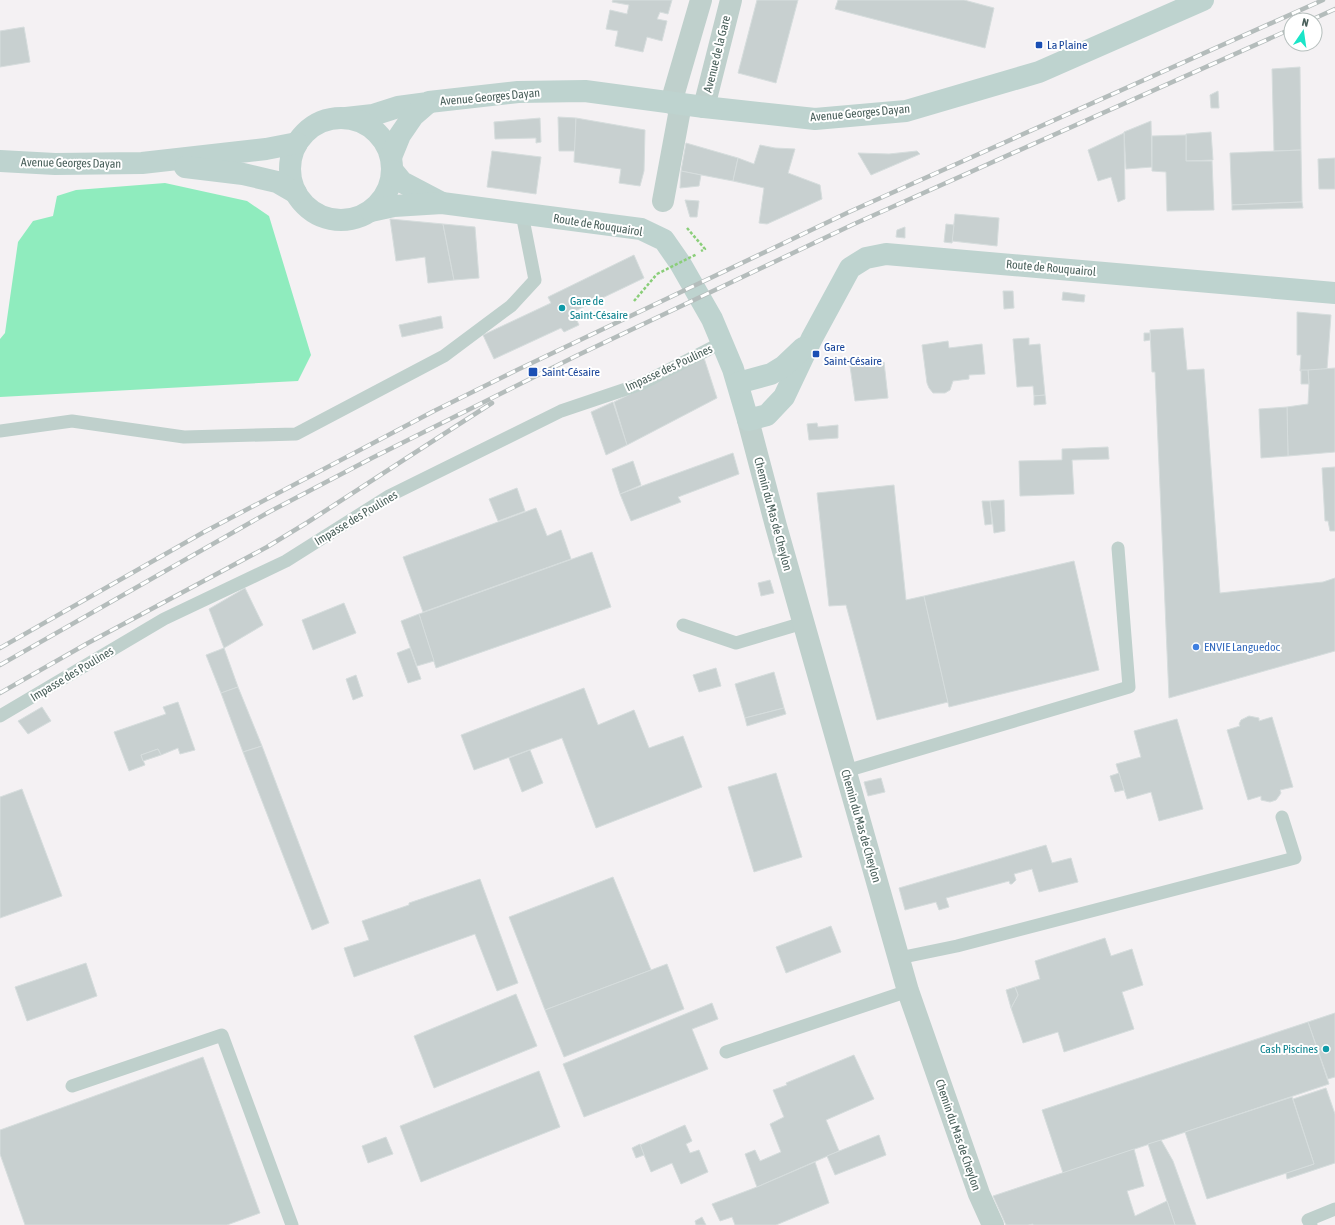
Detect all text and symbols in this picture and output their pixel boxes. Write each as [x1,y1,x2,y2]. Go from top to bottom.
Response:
north arrow [1283,12,1323,52]
street label: Avenue de la Gare [701,14,733,94]
text: N [1301,16,1310,29]
place label: La Plaine [1047,38,1088,52]
marker: La Plaine [1034,40,1044,50]
street label: Avenue Georges Dayan [439,86,541,108]
street label: Avenue Georges Dayan [809,102,911,124]
street label: Avenue Georges Dayan [21,155,121,171]
street label: Route de Rouquairol [552,211,644,239]
street label: Route de Rouquairol [1005,257,1097,279]
place label: Gare de Saint-Césaire [570,294,628,322]
marker: Gare de Saint-Césaire [557,303,567,313]
place label: Gare Saint-Césaire [824,340,882,368]
street label: Impasse des Poulines [623,342,715,394]
marker: Gare Saint-Césaire [811,349,821,359]
place label: Saint-Césaire [542,365,600,379]
marker: Saint-Césaire [527,366,539,378]
street label: Chemin du Mas de Cheylon [751,456,795,572]
street label: Impasse des Poulines [312,488,400,548]
place label: ENVIE Languedoc [1204,640,1281,654]
marker: ENVIE Languedoc [1191,642,1201,652]
street label: Impasse des Poulines [28,644,116,704]
street label: Chemin du Mas de Cheylon [838,768,884,884]
place label: Cash Piscines [1260,1042,1318,1056]
marker: Cash Piscines [1321,1044,1331,1054]
street label: Chemin du Mas de Cheylon [932,1077,984,1193]

